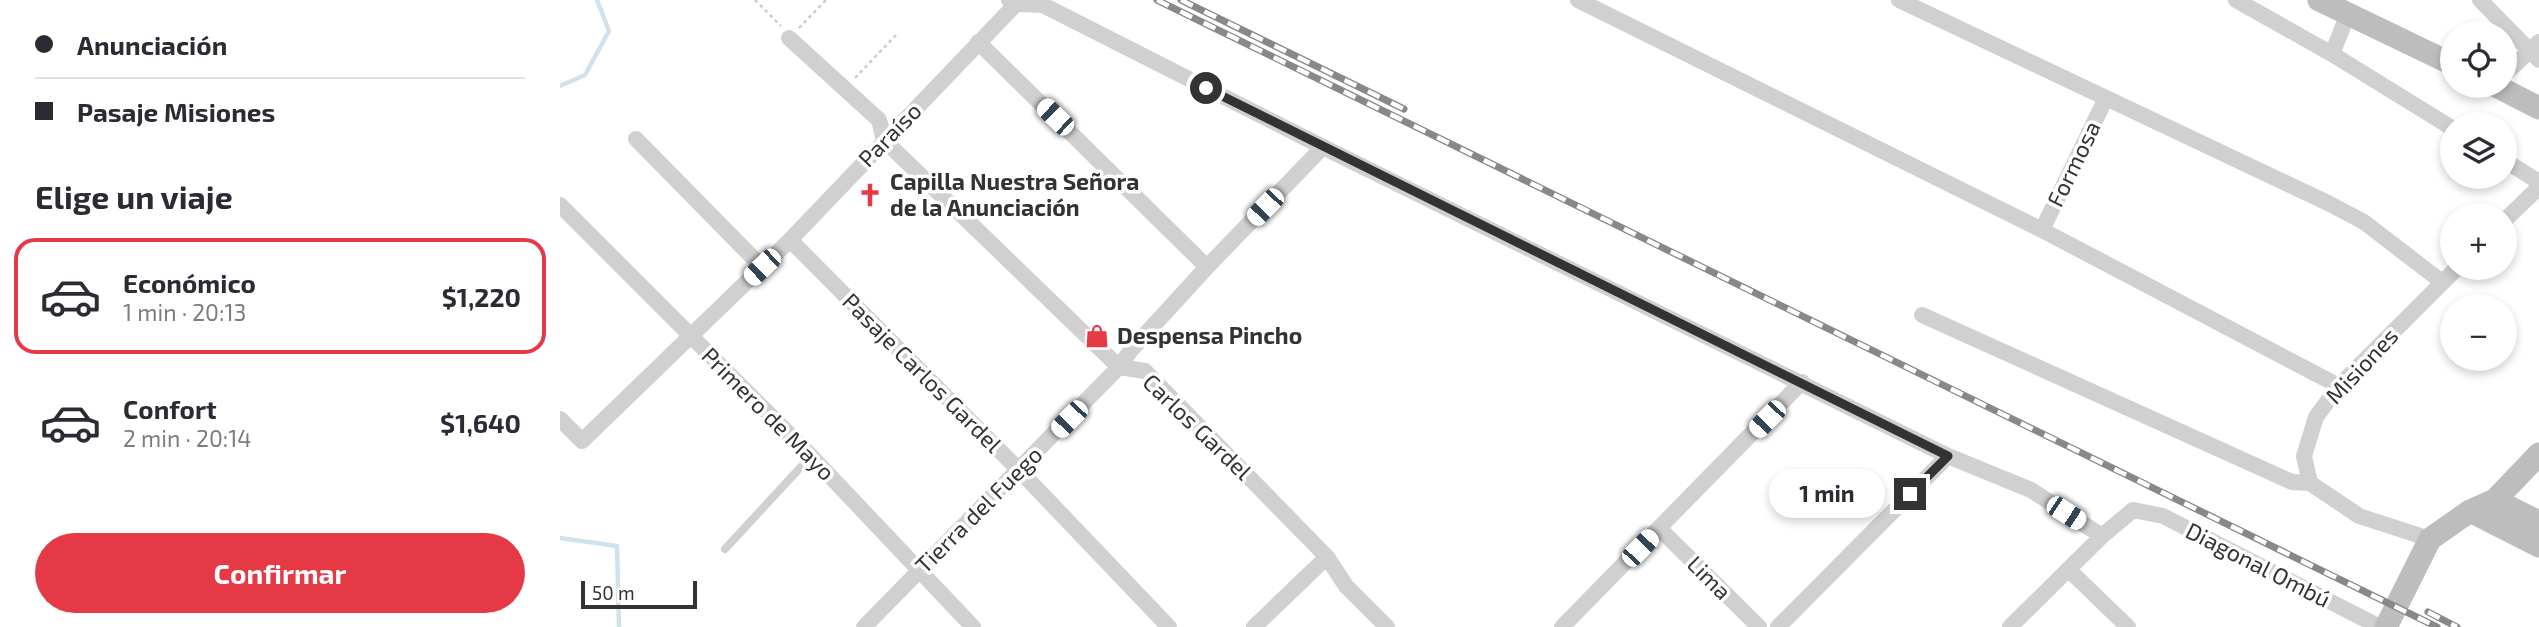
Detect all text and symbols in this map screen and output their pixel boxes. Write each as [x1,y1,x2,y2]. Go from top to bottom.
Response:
map controls [2440,21,2517,371]
button: locate [2440,21,2517,98]
text: Anunciación [77,29,227,60]
route start [1190,72,1222,104]
car [1033,95,1078,139]
text: Pasaje Misiones [77,96,275,127]
street label: Paraíso [852,96,927,172]
button: layers [2440,112,2517,189]
street label: Formosa [2040,116,2106,211]
place label: Capilla Nuestra Señora de la Anunciación [890,167,1139,221]
text: Elige un viaje [35,177,233,215]
church icon: Capilla Nuestra Señora de la Anunciación [856,181,884,209]
car [1243,185,1288,229]
button: + [2440,203,2517,280]
car [740,245,785,289]
icon: car [39,265,102,328]
text: Económico [123,267,256,298]
text: $1,220 [442,281,521,312]
street label: Pasaje Carlos Gardel [837,287,1008,458]
button: − [2440,294,2517,371]
text: 1 min · 20:13 [123,298,246,326]
place label: Despensa Pincho [1117,321,1302,349]
street label: Misiones [2319,321,2403,409]
shop icon: Despensa Pincho [1083,322,1111,350]
street label: Primero de Mayo [696,341,841,486]
street label: Carlos Gardel [1138,368,1258,485]
icon: car [39,391,102,454]
text: Confort [123,393,217,424]
car [1047,397,1092,441]
car [1745,397,1790,441]
text: $1,640 [440,407,521,438]
text: 2 min · 20:14 [123,424,251,452]
street label: Tierra del Fuego [909,440,1048,579]
callout: 1 min [1770,470,1886,518]
route end [1894,478,1926,510]
text: 1 min [1799,479,1855,507]
car [2043,493,2090,533]
street label: Diagonal Ombú [2181,516,2335,613]
car [1618,526,1663,570]
button: Confirmar [35,533,525,613]
street label: Lima [1682,550,1737,605]
scale bar [581,578,696,610]
text: 50 m [592,581,635,604]

